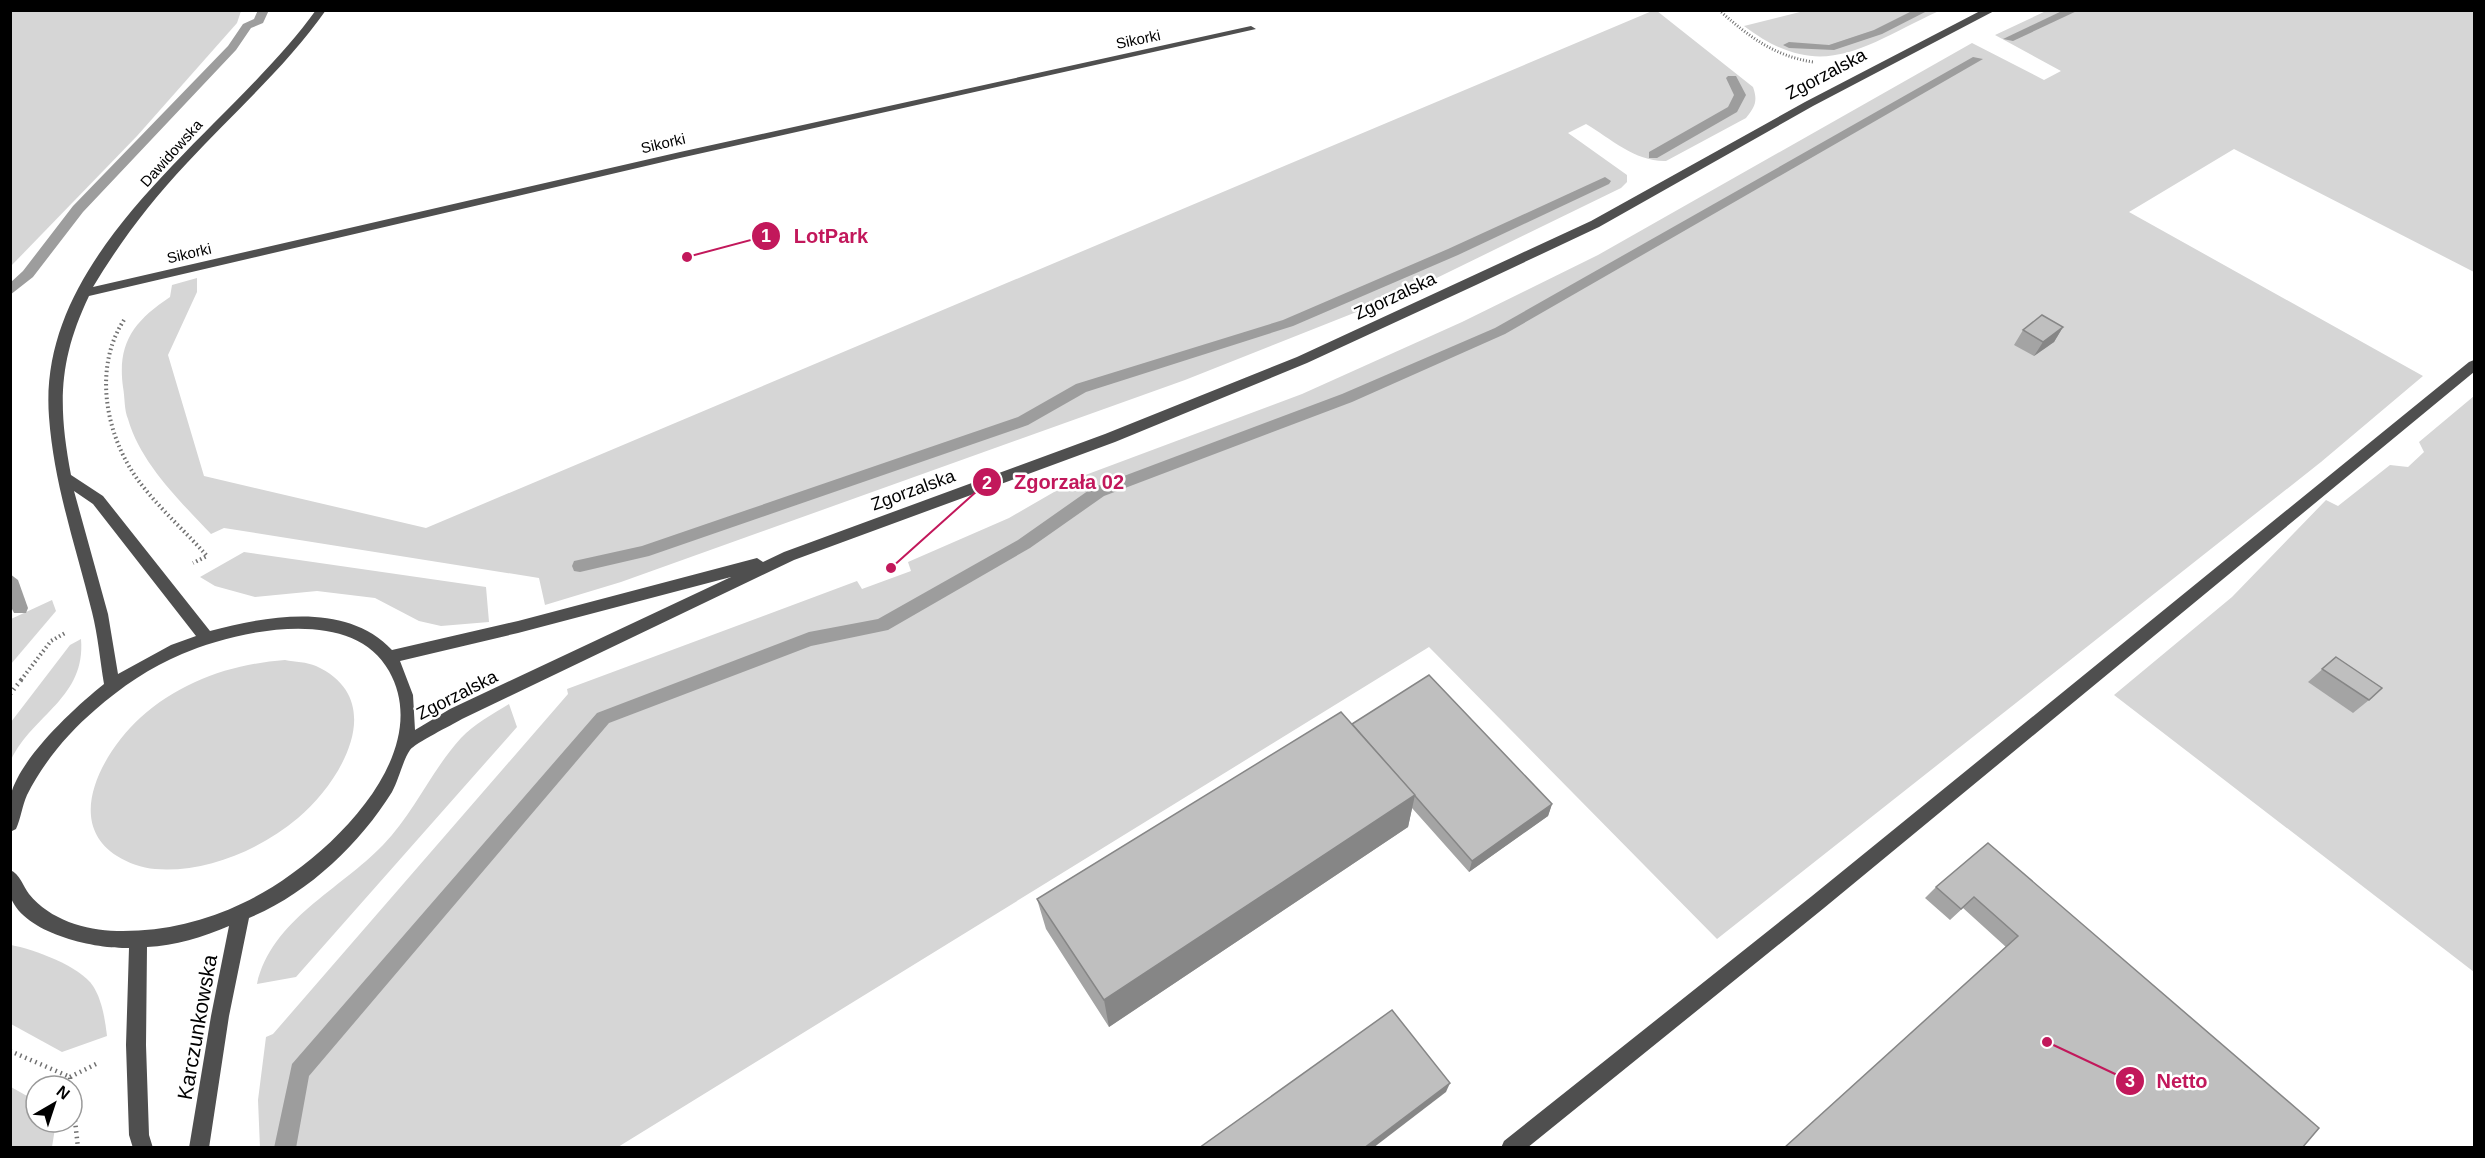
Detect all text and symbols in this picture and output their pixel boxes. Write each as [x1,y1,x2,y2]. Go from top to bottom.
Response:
street label: Sikorki [1114,26,1162,52]
street label: Zgorzalska [1782,44,1870,103]
street label: Dawidowska [137,116,206,190]
street label: Sikorki [639,130,687,156]
callout: LotPark [751,217,880,255]
text: LotPark [794,225,869,247]
text: 1 [761,226,771,246]
street label: Sikorki [165,240,213,266]
street label: Zgorzalska [1351,268,1440,324]
callout: Zgorzała 02 [972,463,1137,501]
street label: Zgorzalska [868,465,959,514]
text: Zgorzała 02 [1014,471,1124,493]
text: 2 [982,473,992,493]
street label: Zgorzalska [413,666,502,724]
street label: Karczunkowska [173,952,221,1101]
callout: Netto [2115,1062,2220,1100]
text: Netto [2156,1070,2208,1092]
text: 3 [2125,1071,2135,1091]
north arrow [24,1074,84,1134]
text: N [53,1082,73,1103]

